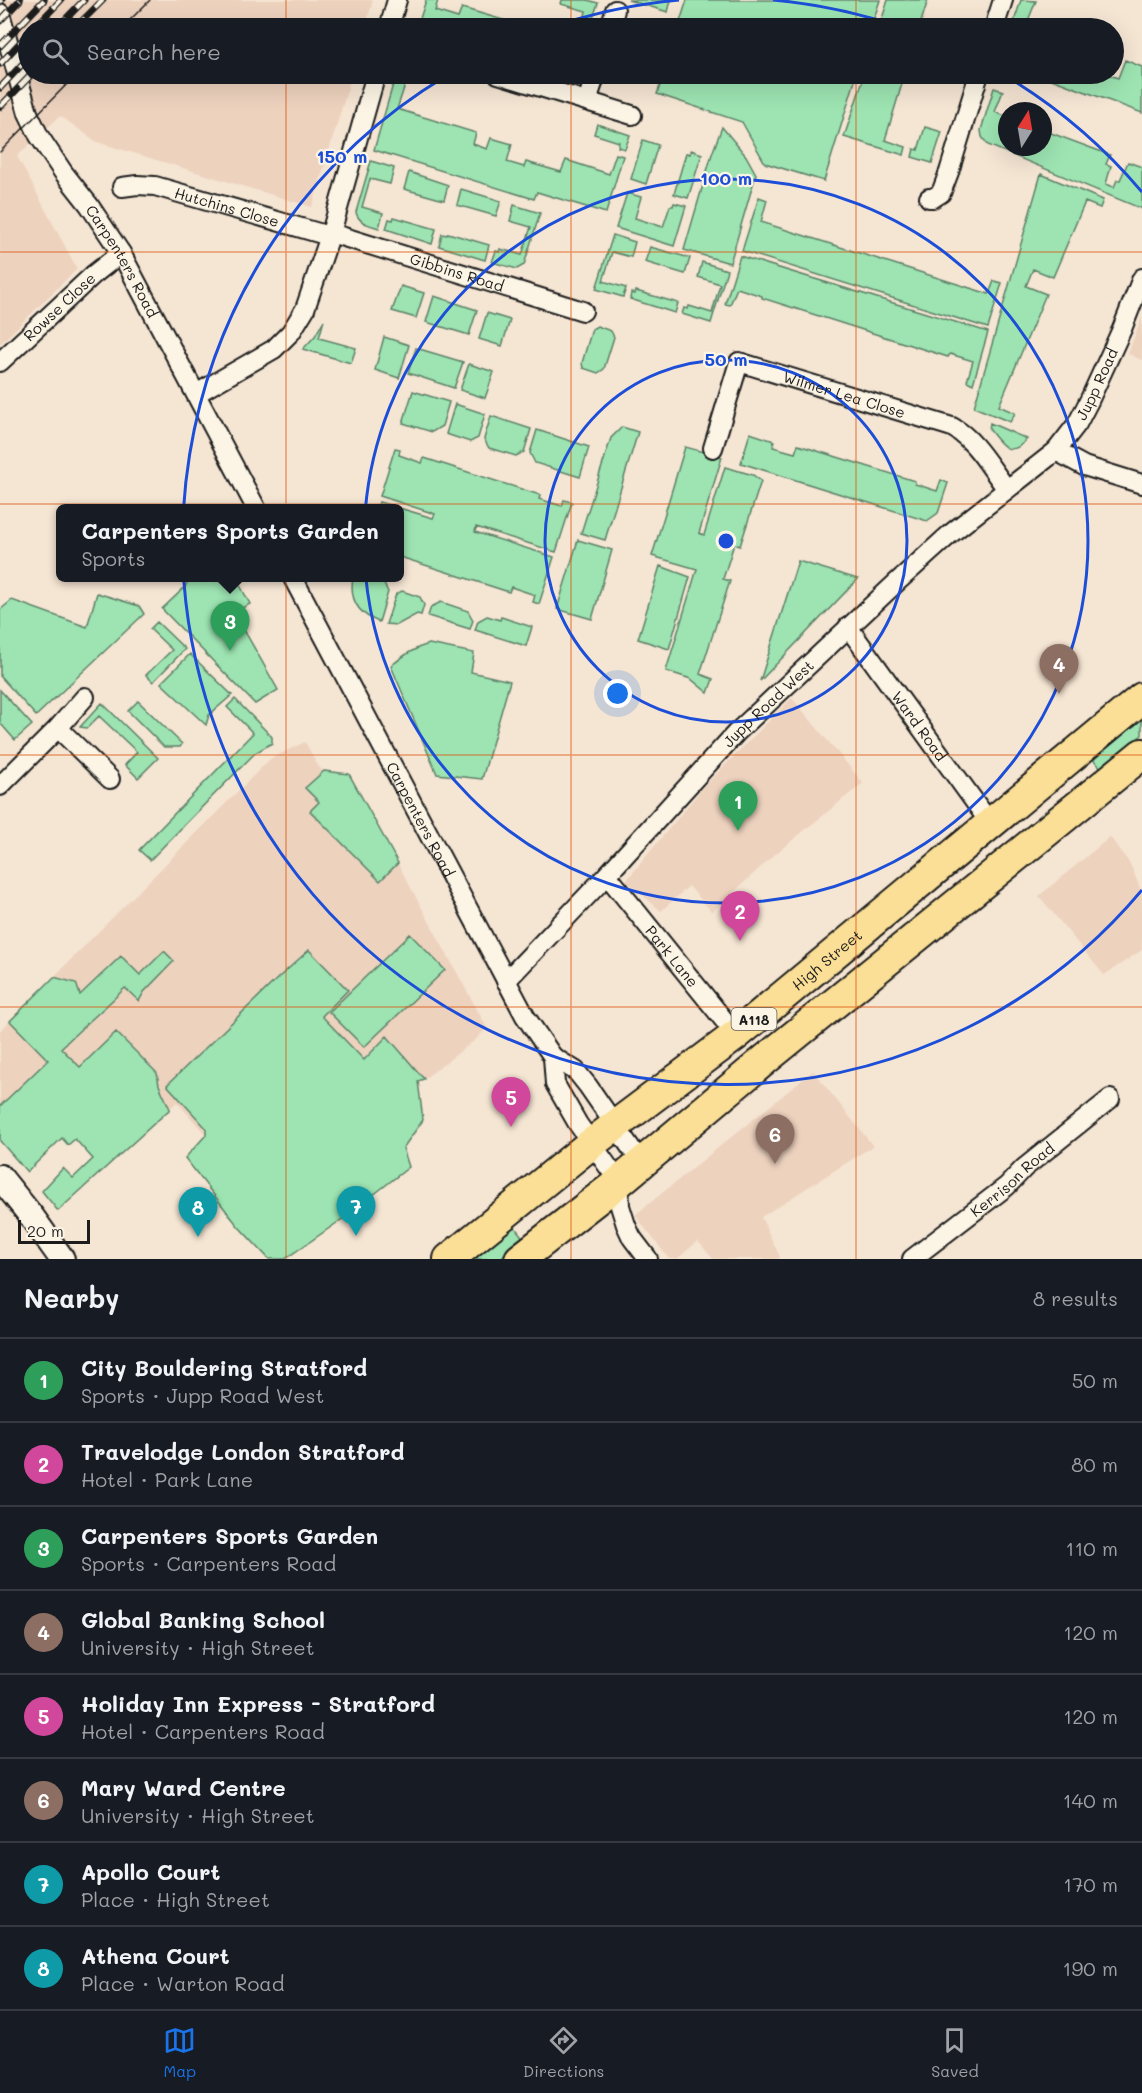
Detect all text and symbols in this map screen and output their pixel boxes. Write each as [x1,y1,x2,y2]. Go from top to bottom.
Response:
search box [18,18,1124,84]
icon: search [39,35,72,68]
text: Search here [87,37,221,66]
north arrow [998,102,1052,156]
text: 150 m [317,144,367,168]
text: 100 m [700,166,752,190]
street label: Hutchins Close [172,182,282,231]
street label: Carpenters Road [82,201,163,321]
street label: Gibbins Road [408,248,507,296]
street label: Rowse Close [19,268,99,345]
street label: Jupp Road [1071,345,1122,423]
text: 50 m [705,347,747,371]
street label: Wilmer Lea Close [781,366,908,422]
popup [56,504,404,582]
text: Carpenters Sports Garden [81,516,379,545]
centre of rings [716,531,736,551]
text: Sports [81,545,146,571]
pin: 3 [210,602,250,651]
pin: 4 [1040,644,1078,694]
street label: Jupp Road West [718,655,818,751]
your location [603,679,632,708]
street label: Ward Road [887,687,952,765]
street label: Carpenters Road [382,758,459,880]
pin: 1 [718,782,758,831]
pin: 2 [720,892,760,941]
street label: Park Lane [641,921,703,991]
street label: High Street [788,925,866,995]
road number: A118 [732,1008,777,1030]
pin: 5 [492,1078,530,1127]
pin: 6 [756,1114,794,1164]
street label: Kerrison Road [966,1138,1058,1221]
pin: 7 [336,1186,376,1236]
pin: 8 [178,1188,218,1237]
scale bar [18,1217,90,1244]
text: 20 m [27,1220,64,1241]
text: Nearby [24,1281,119,1315]
text: 8 results [1033,1285,1118,1311]
text: City Bouldering Stratford [81,1353,367,1382]
text: 1 [39,1367,48,1393]
text: 50 m [1072,1367,1118,1393]
text: Sports · Jupp Road West [81,1382,324,1408]
text: Travelodge London Stratford [81,1437,404,1466]
text: 2 [38,1451,49,1477]
text: 80 m [1071,1451,1118,1477]
text: Hotel · Park Lane [81,1466,253,1492]
text: Carpenters Sports Garden [81,1521,378,1550]
text: 3 [38,1535,50,1561]
text: 110 m [1065,1535,1118,1561]
text: Sports · Carpenters Road [81,1550,336,1576]
text: Global Banking School [81,1605,325,1634]
text: 4 [37,1619,50,1645]
text: 120 m [1063,1619,1118,1645]
text: University · High Street [81,1634,314,1660]
text: Holiday Inn Express - Stratford [81,1689,435,1718]
text: 5 [38,1703,49,1729]
text: 120 m [1063,1703,1118,1729]
text: Hotel · Carpenters Road [81,1718,325,1744]
text: Mary Ward Centre [81,1773,286,1802]
text: 6 [37,1787,50,1813]
text: 140 m [1063,1787,1118,1813]
text: University · High Street [81,1802,314,1828]
text: Apollo Court [81,1857,220,1886]
text: 7 [38,1871,49,1897]
text: 170 m [1063,1871,1118,1897]
text: Place · High Street [81,1886,270,1912]
text: Athena Court [81,1941,230,1970]
text: 8 [37,1955,50,1981]
text: 190 m [1063,1955,1118,1981]
text: Place · Warton Road [81,1970,284,1996]
tab: Map [163,2024,196,2081]
tab: Directions [523,2024,604,2081]
tab: Saved [931,2024,979,2081]

